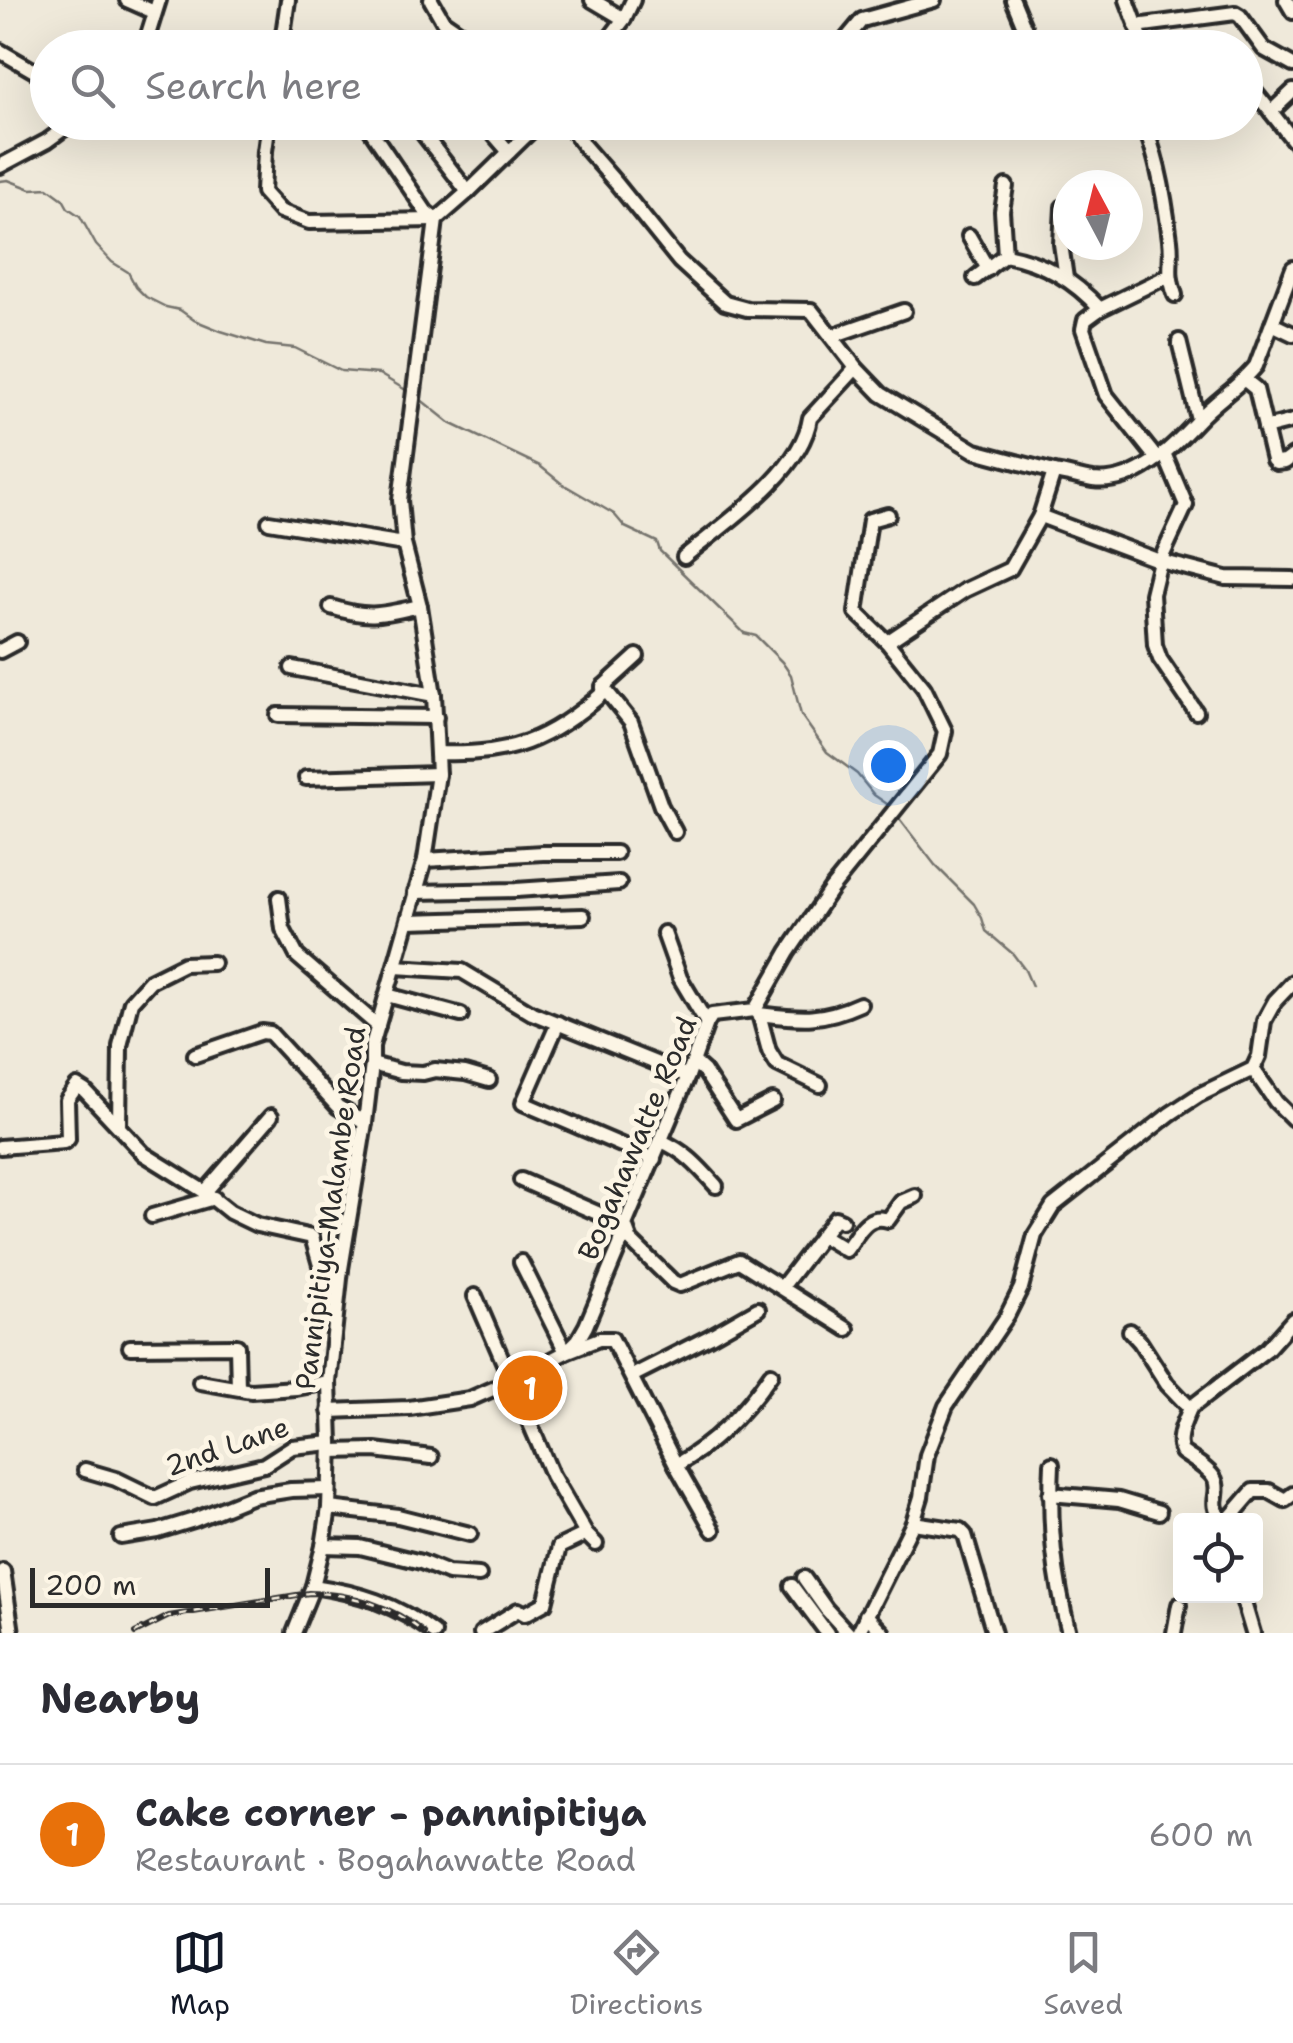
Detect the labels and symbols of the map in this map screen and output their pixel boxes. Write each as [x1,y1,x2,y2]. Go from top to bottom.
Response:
north arrow [1053,170,1143,260]
your location [863,740,914,791]
street label: Bogahawatte Road [568,1010,706,1266]
street label: Pannipitiya-Malambe Road [286,1024,374,1392]
pin: 1 [498,1350,562,1426]
street label: 2nd Lane [160,1407,294,1485]
scale bar [30,1563,270,1608]

